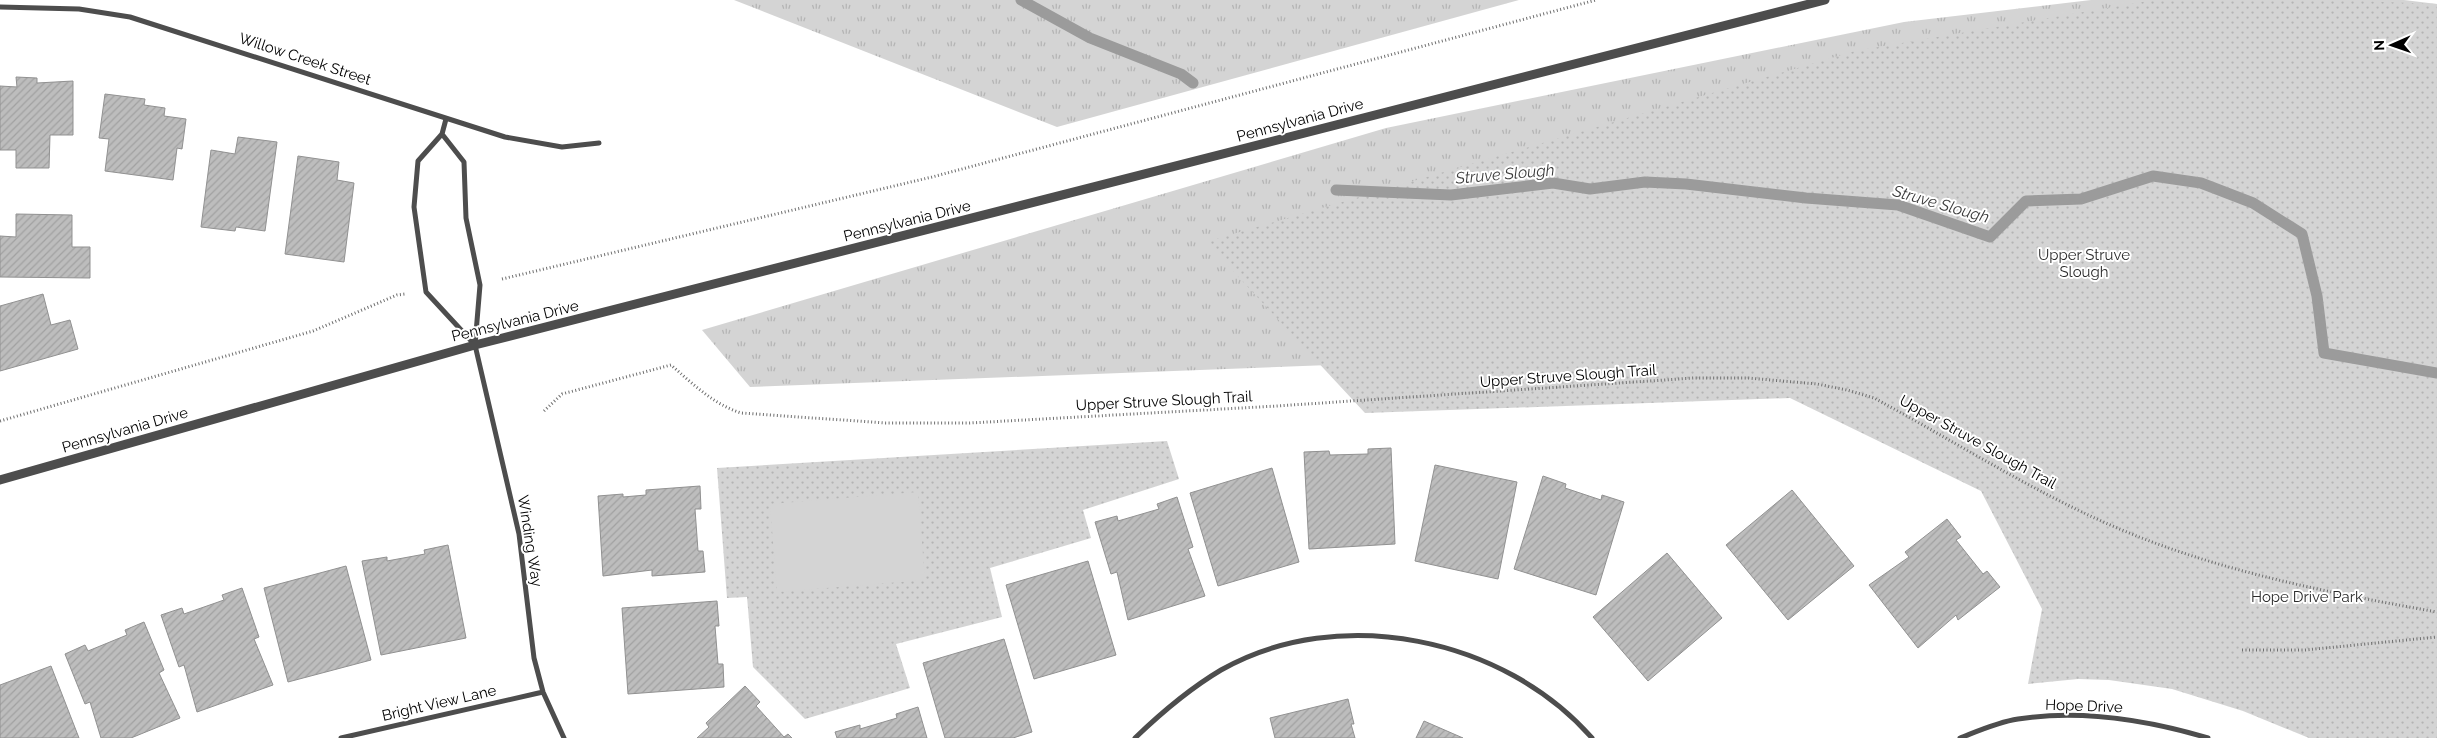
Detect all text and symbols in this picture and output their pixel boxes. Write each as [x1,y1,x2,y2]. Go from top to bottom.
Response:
north arrow [2367,20,2417,70]
street label: Willow Creek Street [237,29,373,89]
text: N [2371,40,2387,51]
street label: Pennsylvania Drive [1235,94,1365,146]
water label: Struve Slough [1454,160,1555,188]
water label: Struve Slough [1890,181,1991,227]
street label: Pennsylvania Drive [842,196,973,245]
park label: Upper Struve Slough [2038,246,2130,281]
street label: Pennsylvania Drive [450,296,581,345]
street label: Upper Struve Slough Trail [1479,361,1658,391]
street label: Upper Struve Slough Trail [1075,387,1254,415]
street label: Upper Struve Slough Trail [1896,391,2060,493]
street label: Pennsylvania Drive [60,403,190,457]
street label: Winding Way [514,494,546,588]
park label: Hope Drive Park [2251,588,2363,606]
street label: Bright View Lane [380,681,498,725]
street label: Hope Drive [2045,696,2123,716]

